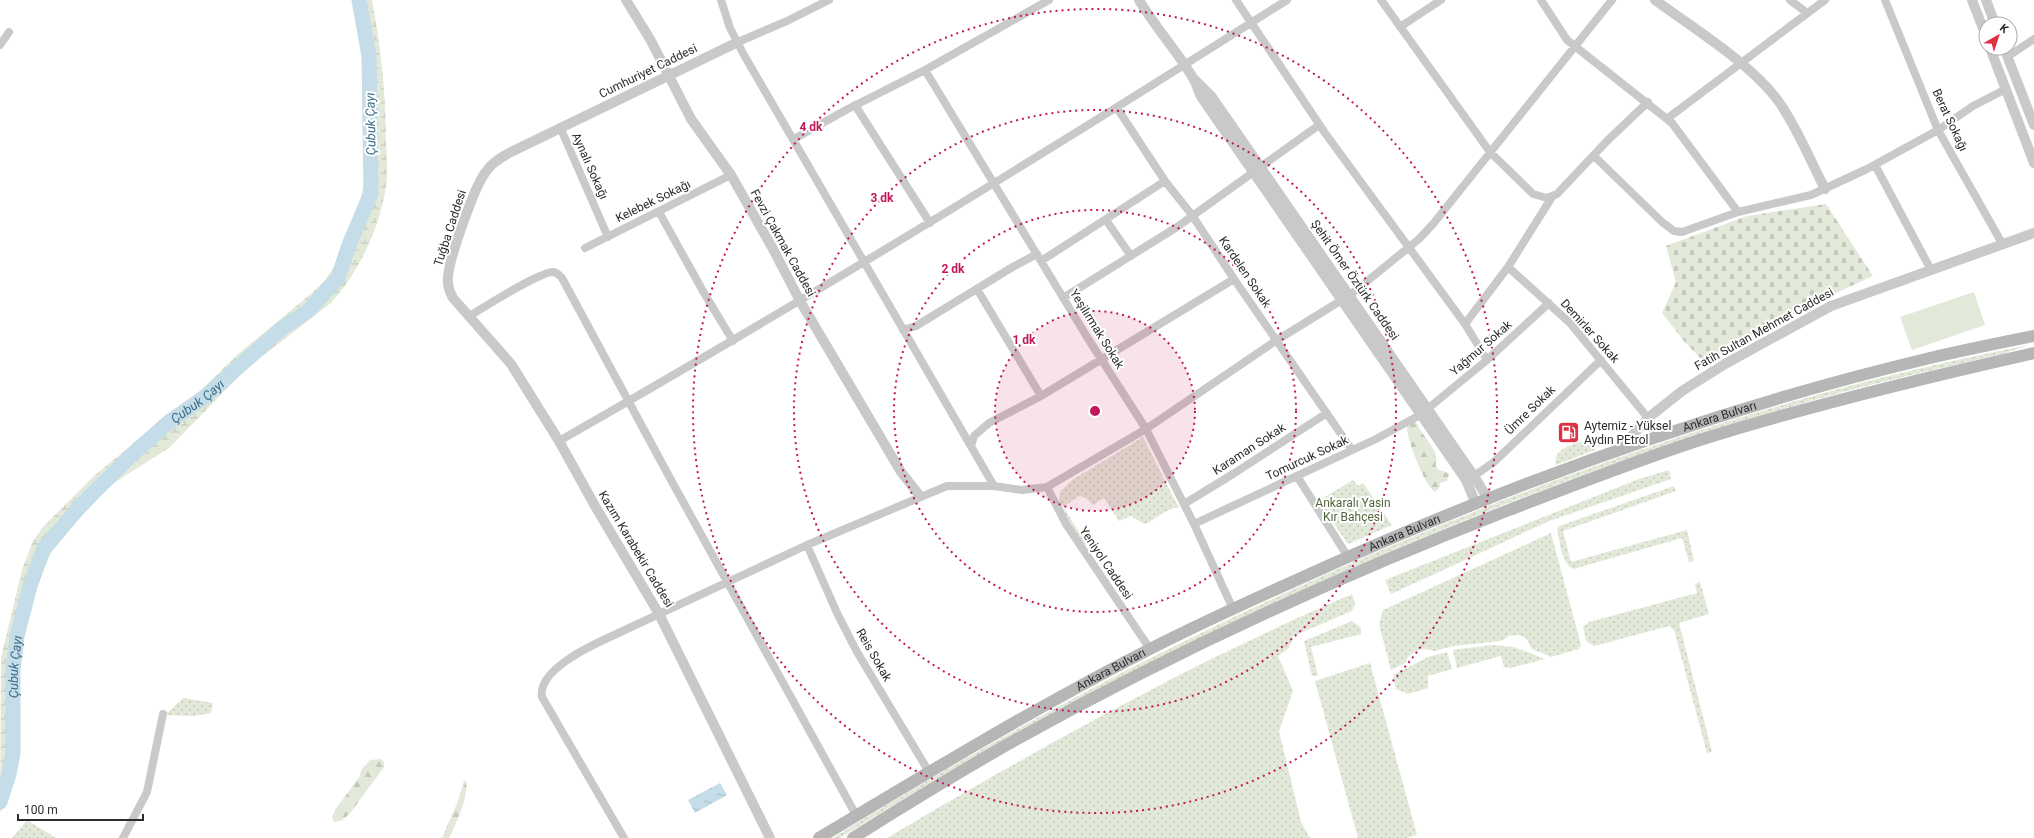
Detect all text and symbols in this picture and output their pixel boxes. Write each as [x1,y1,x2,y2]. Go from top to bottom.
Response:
north arrow [1978,16,2018,56]
text: K [1997,21,2012,37]
street label: Cumhuriyet Caddesi [597,41,699,101]
street label: Berat Sokağı [1929,87,1971,153]
water label: Çubuk Çayı [362,92,379,156]
text: 4 dk [799,120,823,134]
street label: Aynalı Sokağı [569,130,611,202]
street label: Kelebek Sokağı [613,177,693,225]
street label: Fevzi Çakmak Caddesi [748,187,818,299]
street label: Tuğba Caddesi [431,188,469,268]
text: 3 dk [870,191,894,205]
street label: Şehit Ömer Öztürk Caddesi [1308,217,1403,343]
street label: Kardelen Sokak [1216,234,1274,311]
text: 2 dk [941,262,965,276]
street label: Fatih Sultan Mehmet Caddesi [1692,285,1836,373]
street label: Yeşilırmak Sokak [1067,287,1128,372]
street label: Demirler Sokak [1558,296,1623,366]
street label: Yağmur Sokak [1447,317,1515,379]
text: 1 dk [1012,333,1036,347]
water label: Çubuk Çayı [168,377,227,426]
street label: Ümre Sokak [1501,381,1559,437]
street label: Ankara Bulvarı [1681,398,1758,435]
centre of rings [1088,404,1102,418]
place label: Aytemiz - Yüksel Aydın PEtrol [1584,419,1671,447]
street label: Karaman Sokak [1210,420,1289,478]
fuel station icon: Aytemiz - Yüksel Aydın PEtrol [1556,420,1582,446]
street label: Tomurcuk Sokak [1264,432,1351,483]
street label: Kazım Karabekir Caddesi [596,488,676,610]
park label: Ankaralı Yasin Kır Bahçesi [1315,496,1391,524]
street label: Ankara Bulvarı [1366,511,1443,554]
street label: Yeniyol Caddesi [1077,524,1135,602]
street label: Reis Sokak [853,626,895,685]
water label: Çubuk Çayı [6,635,25,698]
street label: Ankara Bulvarı [1074,645,1148,694]
scale bar [18,796,143,822]
text: 100 m [24,803,58,817]

